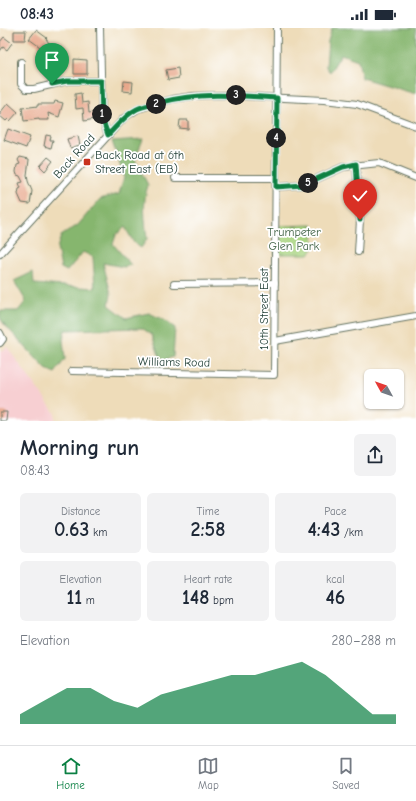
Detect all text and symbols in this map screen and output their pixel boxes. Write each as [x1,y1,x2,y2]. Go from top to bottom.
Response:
text: 08:43 [20,5,54,23]
pin [35,43,69,84]
icon: arrive [41,49,63,71]
pin: 3 [226,85,246,105]
text: 3 [233,88,239,101]
pin: 2 [146,94,166,114]
text: 2 [153,97,159,110]
pin: 1 [92,104,112,124]
text: 1 [100,107,104,120]
pin: 4 [266,128,286,148]
street label: Back Road [50,131,98,181]
text: 4 [273,131,279,144]
place label: Back Road at 6th Street East (EB) [95,148,184,176]
marker: Back Road at 6th Street East (EB) [82,157,92,167]
pin: 5 [298,173,318,193]
text: 5 [305,176,311,189]
pin [343,179,377,220]
icon: check [349,185,371,207]
park label: Trumpeter Glen Park [267,225,321,253]
street label: 10th Street East [257,268,271,350]
street label: Williams Road [138,354,210,370]
north arrow [364,369,404,409]
map controls [364,369,404,409]
button: share [354,434,396,476]
text: Morning run [20,435,139,461]
text: 08:43 [20,463,50,478]
text: Distance [61,505,100,518]
text: Time [197,505,219,518]
text: Pace [324,505,346,518]
text: 0.63 [54,518,89,541]
text: 2:58 [191,518,225,541]
text: 4:43 [307,518,340,541]
text: km [89,526,107,539]
text: /km [340,526,363,539]
text: Elevation [60,573,102,586]
text: Heart rate [184,573,232,586]
text: kcal [326,573,345,586]
text: 11 [66,586,82,609]
text: 148 [182,586,209,609]
text: 46 [325,586,345,609]
text: m [82,594,95,607]
text: bpm [209,594,234,607]
text: Elevation [20,633,70,648]
text: 280–288 m [332,633,396,648]
tab: Home [56,755,85,792]
tab: Map [197,755,219,792]
tab: Saved [332,755,360,792]

